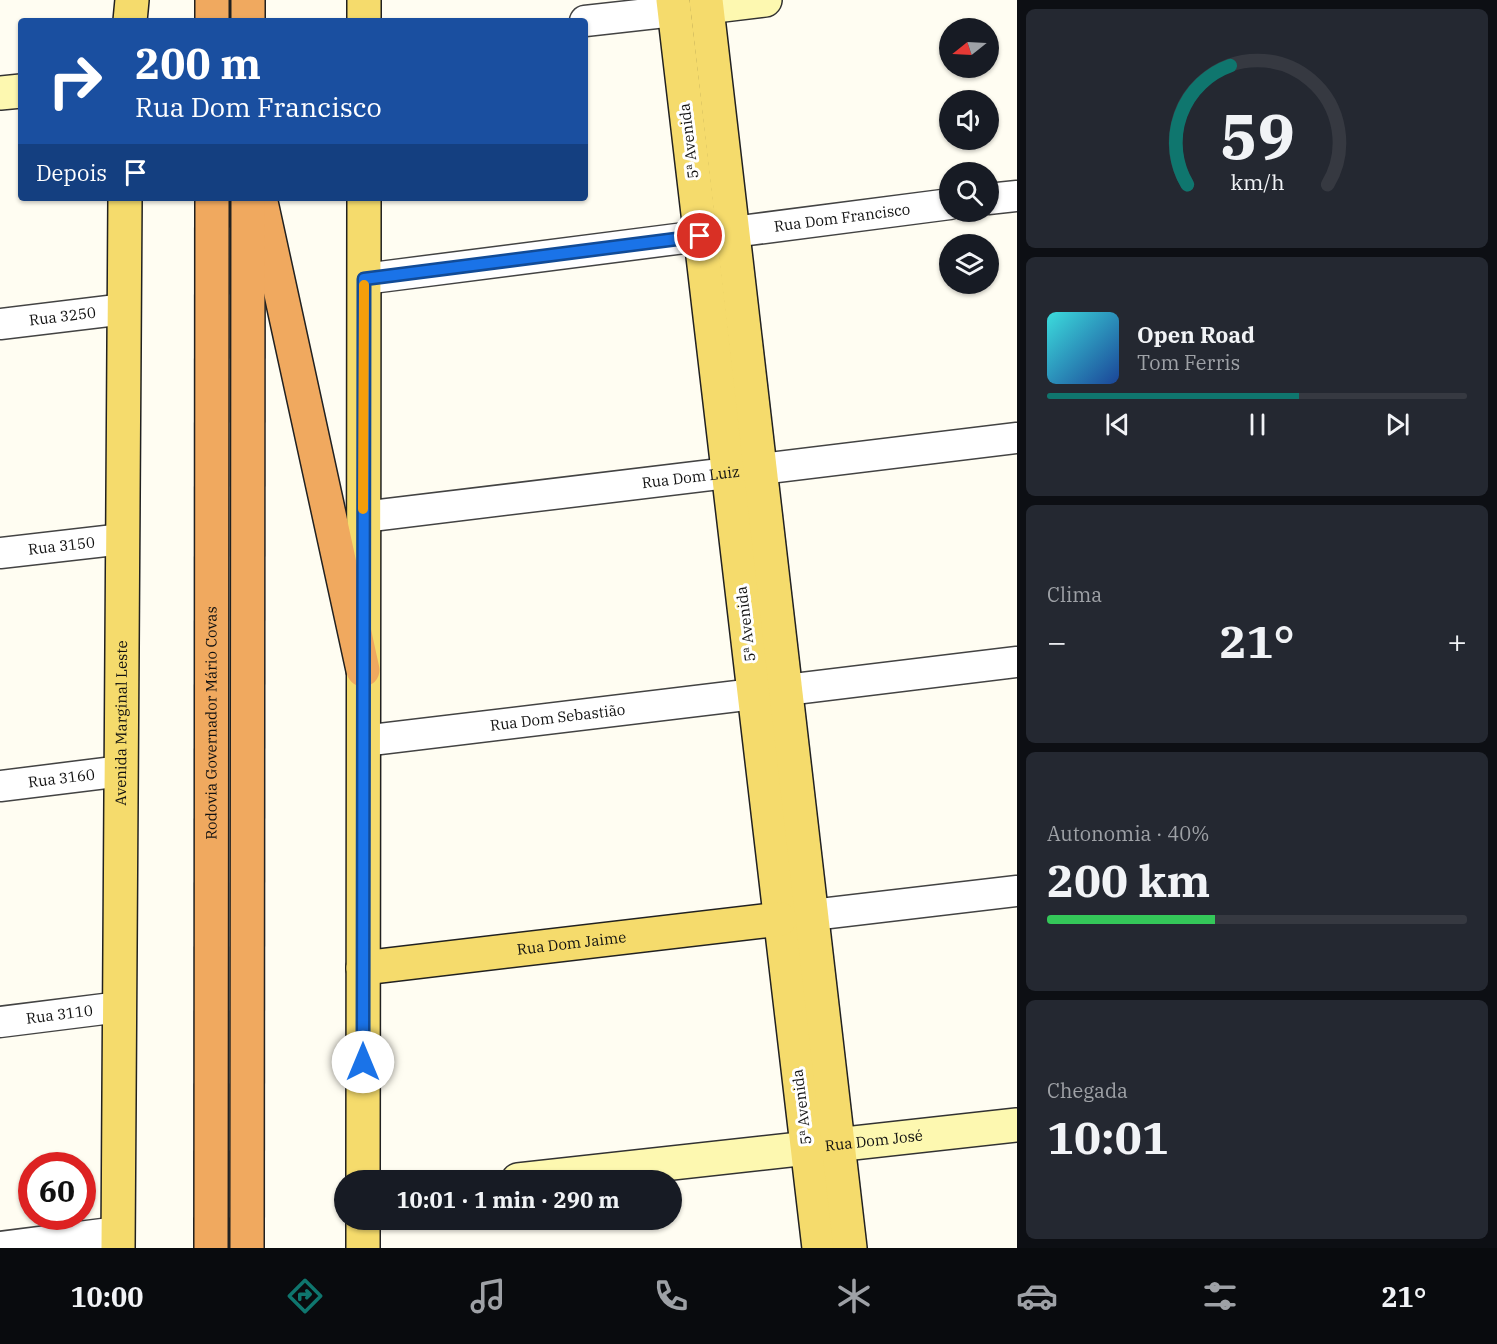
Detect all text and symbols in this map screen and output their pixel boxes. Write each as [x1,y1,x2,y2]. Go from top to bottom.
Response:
north arrow [939,18,999,78]
map controls [939,18,999,294]
text: 200 m [135,36,261,91]
icon: right [36,42,114,120]
text: Rua Dom Francisco [135,89,382,124]
button: sound [939,90,999,150]
text: 59 [1220,96,1294,177]
street label: 5ª Avenida [674,102,703,180]
icon: arrive [119,156,152,189]
text: Depois [36,158,107,187]
button: search [939,162,999,222]
text: km/h [1230,169,1284,197]
street label: Rua Dom Francisco [773,199,911,236]
pin [674,210,725,261]
icon: arrive [683,219,716,252]
button: layers [939,234,999,294]
street label: Rua 3250 [28,303,97,329]
text: Open Road [1137,320,1255,349]
text: Tom Ferris [1137,349,1240,376]
icon: previous [1101,408,1134,441]
icon: pause [1241,408,1274,441]
icon: next [1381,408,1414,441]
street label: Rua Dom Luiz [641,462,740,492]
street label: Rua 3150 [27,532,96,559]
text: Clima [1047,581,1102,608]
street label: 5ª Avenida [731,585,760,663]
street label: Rodovia Governador Mário Covas [201,606,221,840]
text: 21° [1219,612,1295,670]
text: − [1047,620,1067,663]
text: + [1447,620,1467,663]
street label: Avenida Marginal Leste [111,640,131,806]
street label: Rua Dom Sebastião [489,700,626,735]
street label: Rua 3160 [27,764,96,791]
text: Autonomia · 40% [1047,820,1209,847]
text: 200 km [1047,851,1210,909]
street label: Rua Dom Jaime [516,927,627,959]
street label: Rua 3110 [25,1000,94,1028]
position arrow [331,1030,395,1094]
street label: 5ª Avenida [787,1068,816,1146]
text: Chegada [1047,1077,1128,1104]
text: 10:01 [1047,1108,1169,1166]
street label: Rua Dom José [824,1125,924,1155]
speed limit sign: 60 [18,1152,96,1230]
text: 10:01 · 1 min · 290 m [396,1185,620,1214]
icon: directions [284,1275,326,1317]
icon: music [467,1275,509,1317]
icon: phone [650,1275,692,1317]
icon: climate [833,1275,875,1317]
icon: car [1016,1275,1058,1317]
icon: filters [1199,1275,1241,1317]
text: 10:00 [70,1279,143,1314]
text: 21° [1381,1279,1427,1314]

